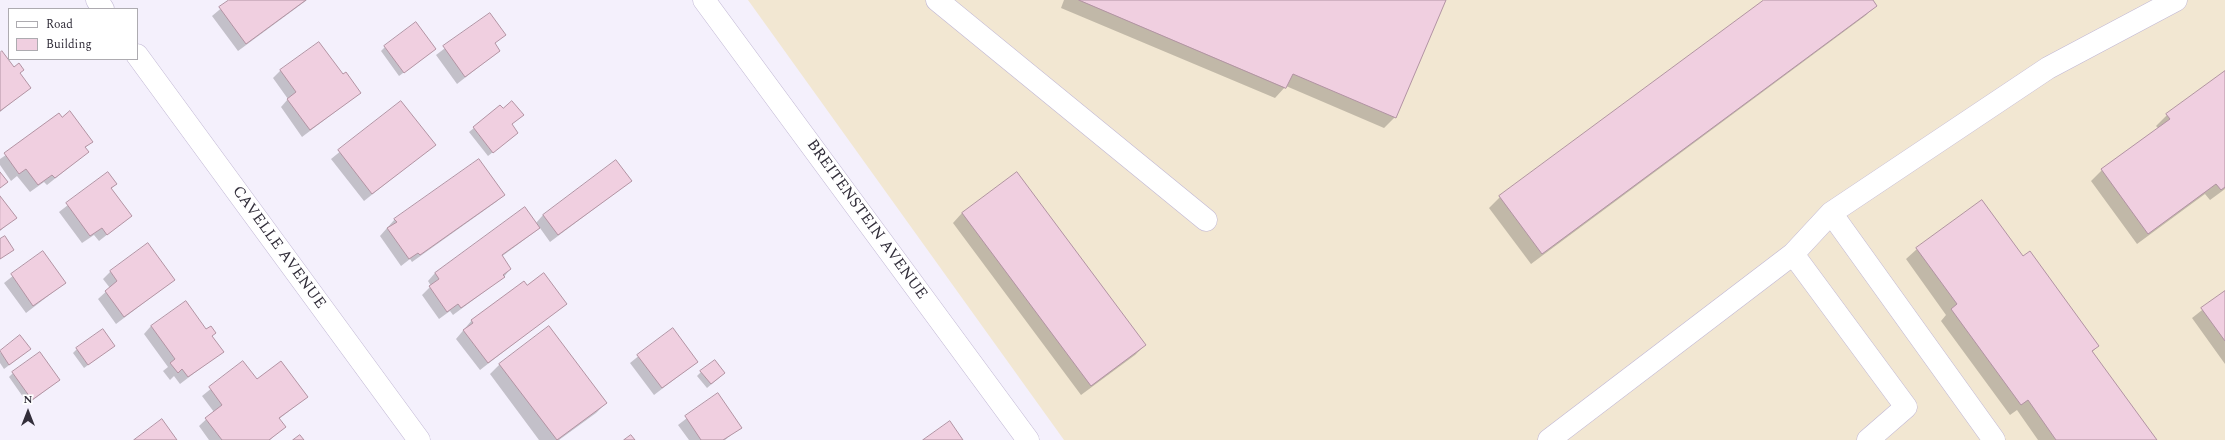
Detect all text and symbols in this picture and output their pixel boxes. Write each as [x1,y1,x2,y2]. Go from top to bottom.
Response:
legend [8,8,138,60]
text: Road [46,15,73,34]
text: Building [46,35,92,54]
street label: BREITENSTEIN AVENUE [801,136,931,304]
street label: CAVELLE AVENUE [227,183,329,313]
text: N [24,391,32,408]
north arrow [8,392,48,432]

